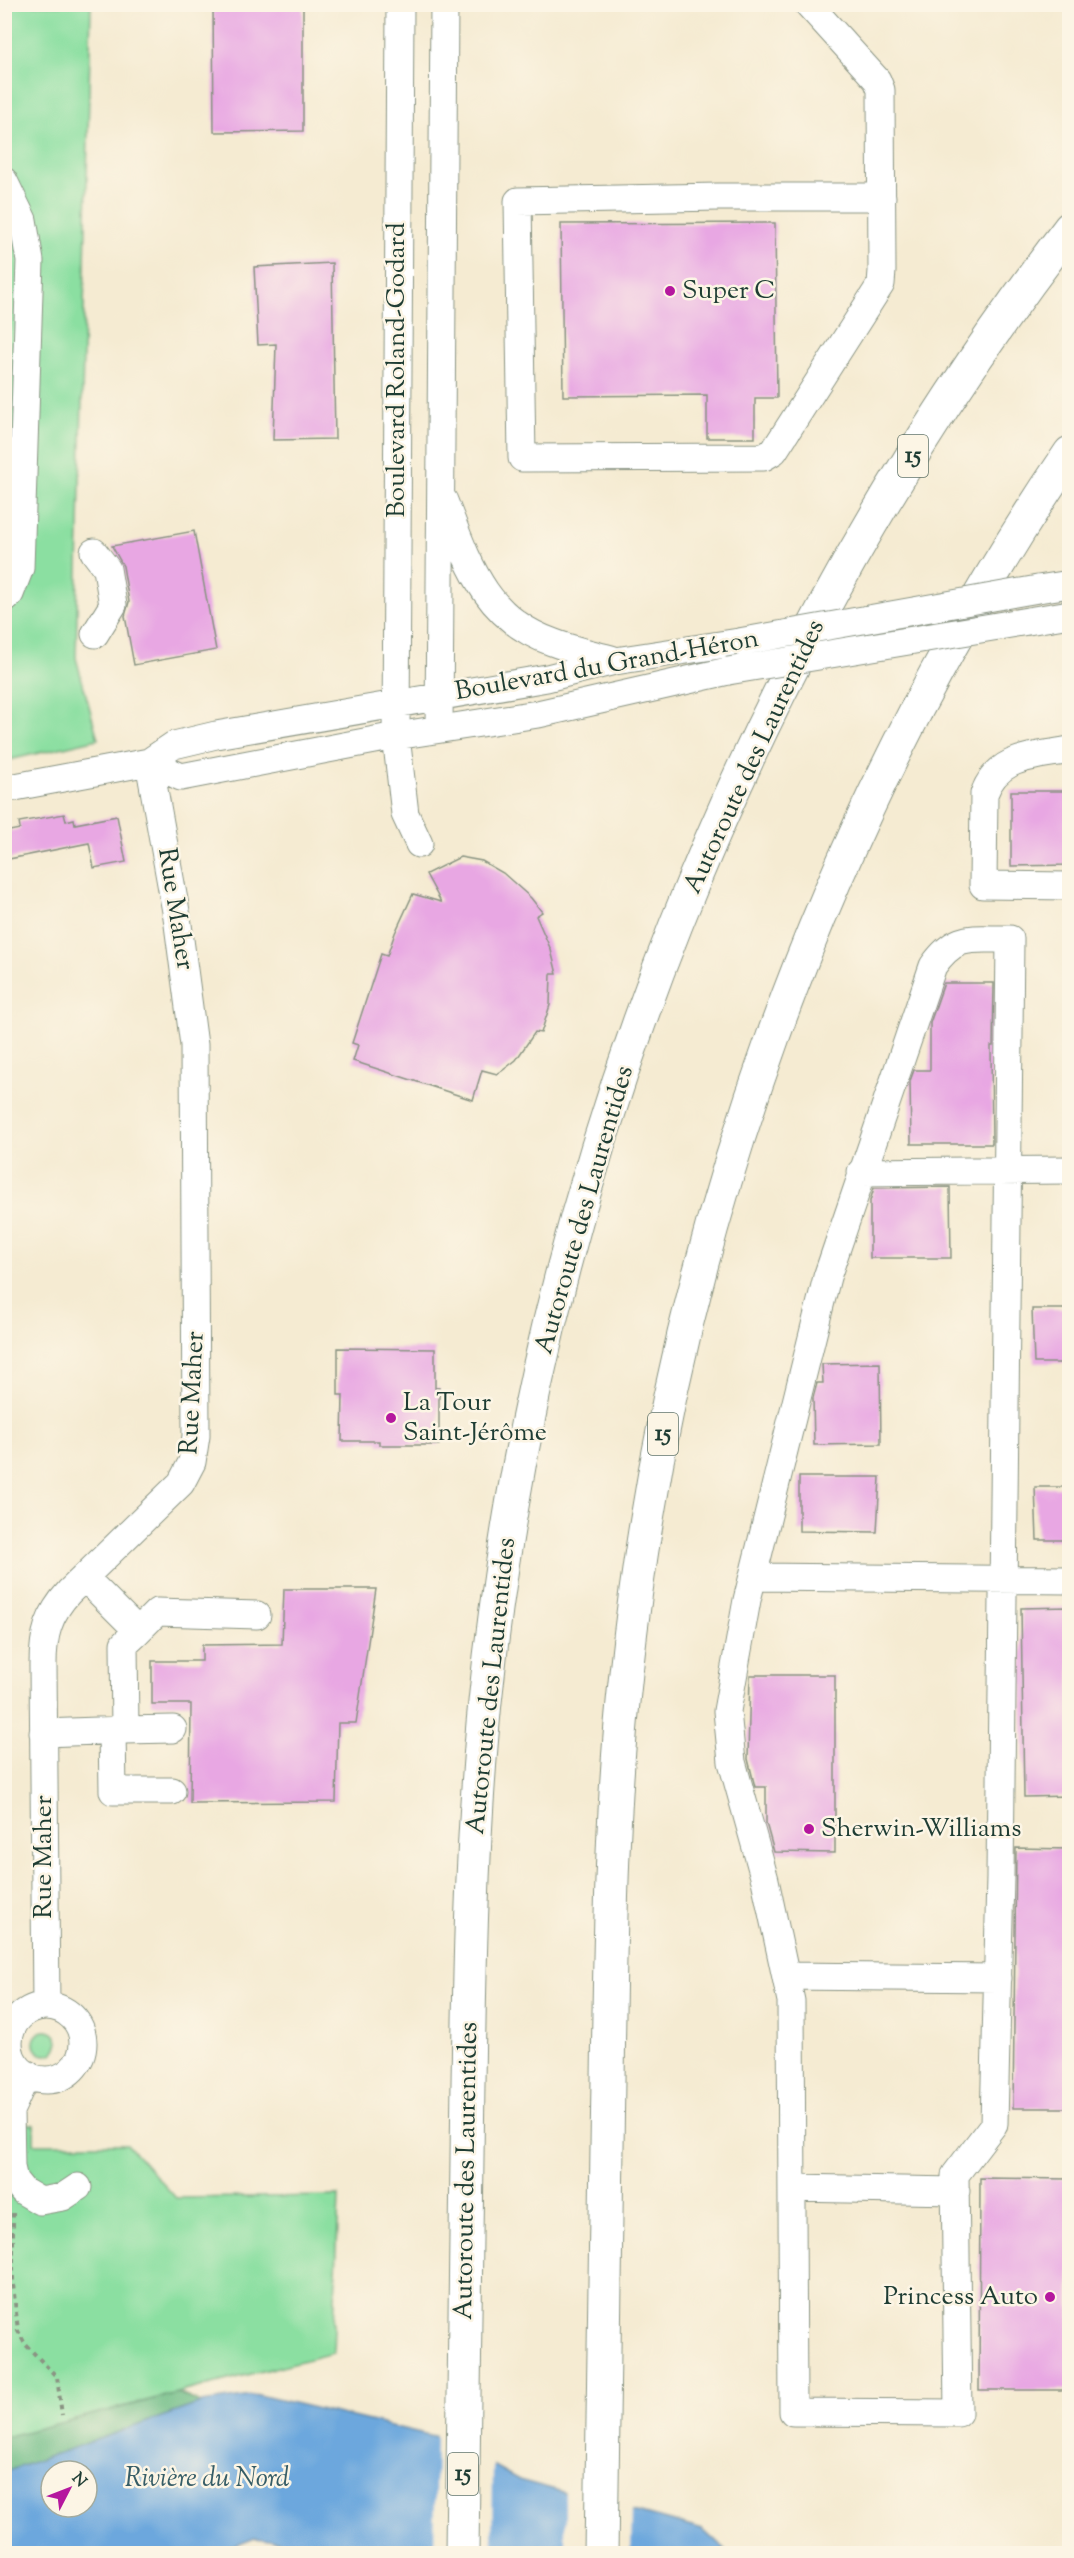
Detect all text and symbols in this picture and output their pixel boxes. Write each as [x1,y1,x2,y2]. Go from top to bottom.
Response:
street label: Boulevard Roland-Godard [379,222,416,518]
place label: Super C [682,273,775,310]
marker: Super C [663,284,677,298]
road number: 15 [898,435,928,477]
street label: Autoroute des Laurentides [675,614,835,900]
street label: Boulevard du Grand-Héron [452,621,762,711]
street label: Rue Maher [147,845,203,973]
street label: Autoroute des Laurentides [526,1062,644,1358]
street label: Rue Maher [171,1330,215,1456]
place label: La Tour Saint-Jérôme [403,1385,547,1452]
marker: La Tour Saint-Jérôme [384,1411,398,1425]
road number: 15 [648,1413,678,1455]
street label: Autoroute des Laurentides [458,1536,526,1836]
street label: Rue Maher [26,1795,63,1919]
place label: Sherwin-Williams [821,1811,1021,1848]
marker: Sherwin-Williams [802,1822,816,1836]
street label: Autoroute des Laurentides [446,2022,488,2320]
place label: Princess Auto [883,2279,1038,2316]
marker: Princess Auto [1043,2290,1057,2304]
road number: 15 [448,2453,478,2495]
north arrow [39,2459,99,2519]
water label: Rivière du Nord [125,2460,290,2499]
text: N [65,2468,91,2493]

